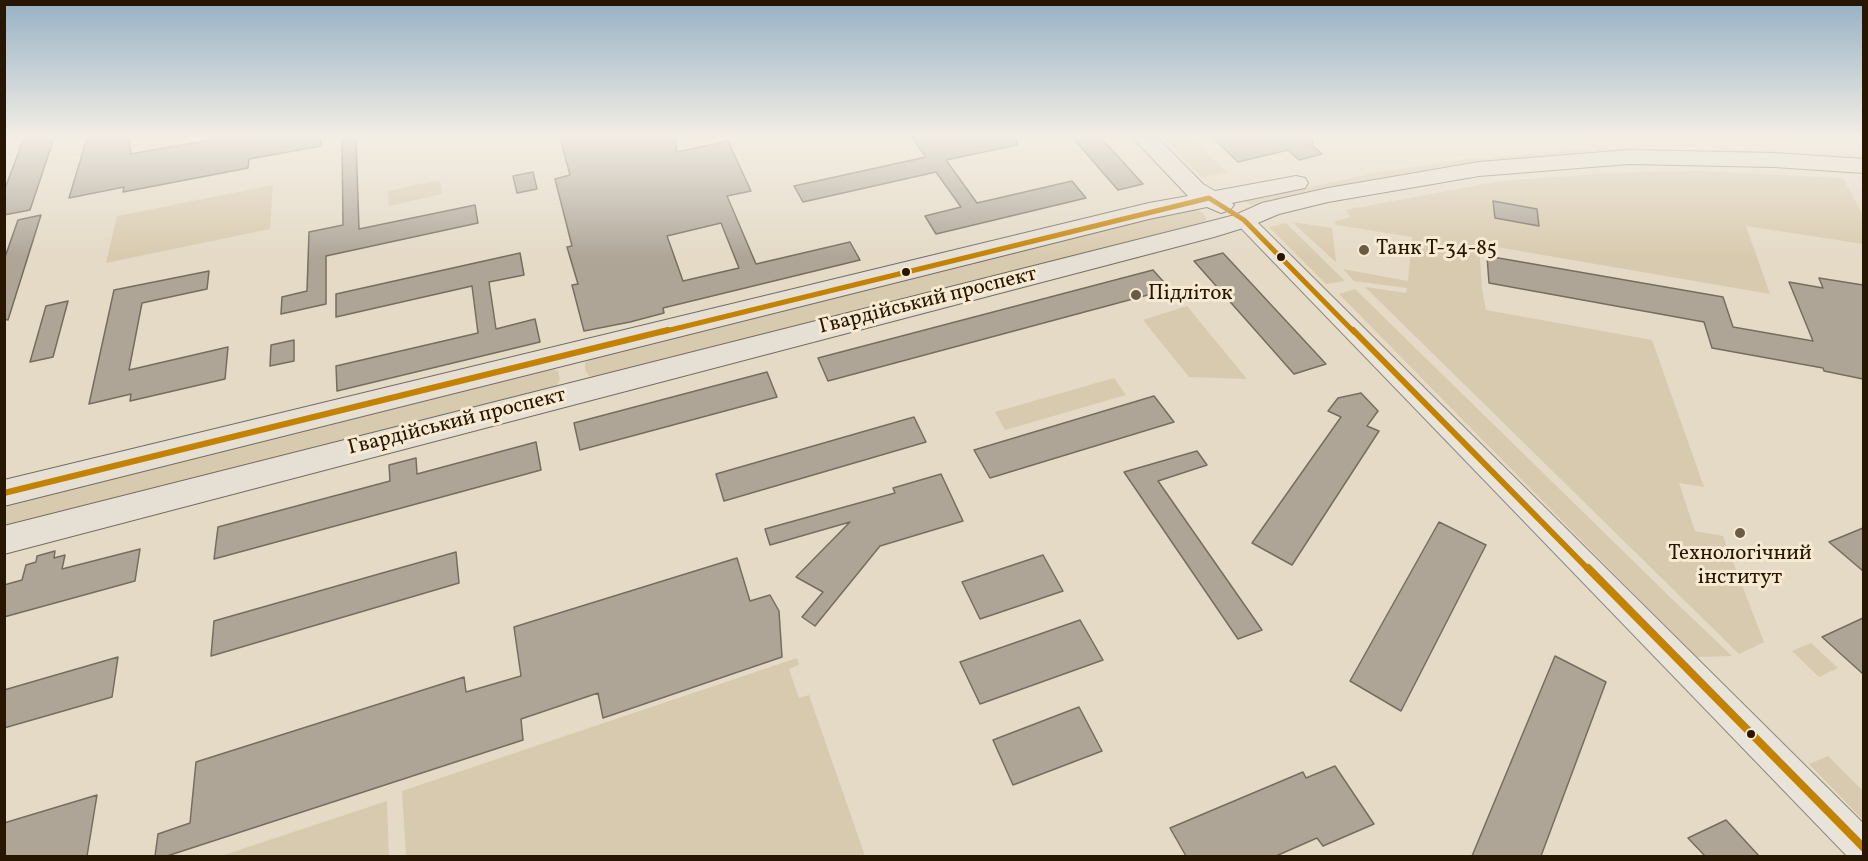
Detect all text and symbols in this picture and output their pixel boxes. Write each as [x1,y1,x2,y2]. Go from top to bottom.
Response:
place label: Танк Т-34-85 [1376,237,1497,263]
marker: Танк Т-34-85 [1357,243,1371,257]
unlabelled marker [1275,251,1287,263]
street label: Гвардійський проспект [816,263,1040,341]
unlabelled marker [900,266,912,278]
place label: Підліток [1148,282,1233,308]
marker: Підліток [1129,288,1143,302]
street label: Гвардійський проспект [345,384,569,462]
marker: Технологічний інститут [1733,526,1747,540]
place label: Технологічний інститут [1668,542,1812,592]
unlabelled marker [1745,728,1757,740]

